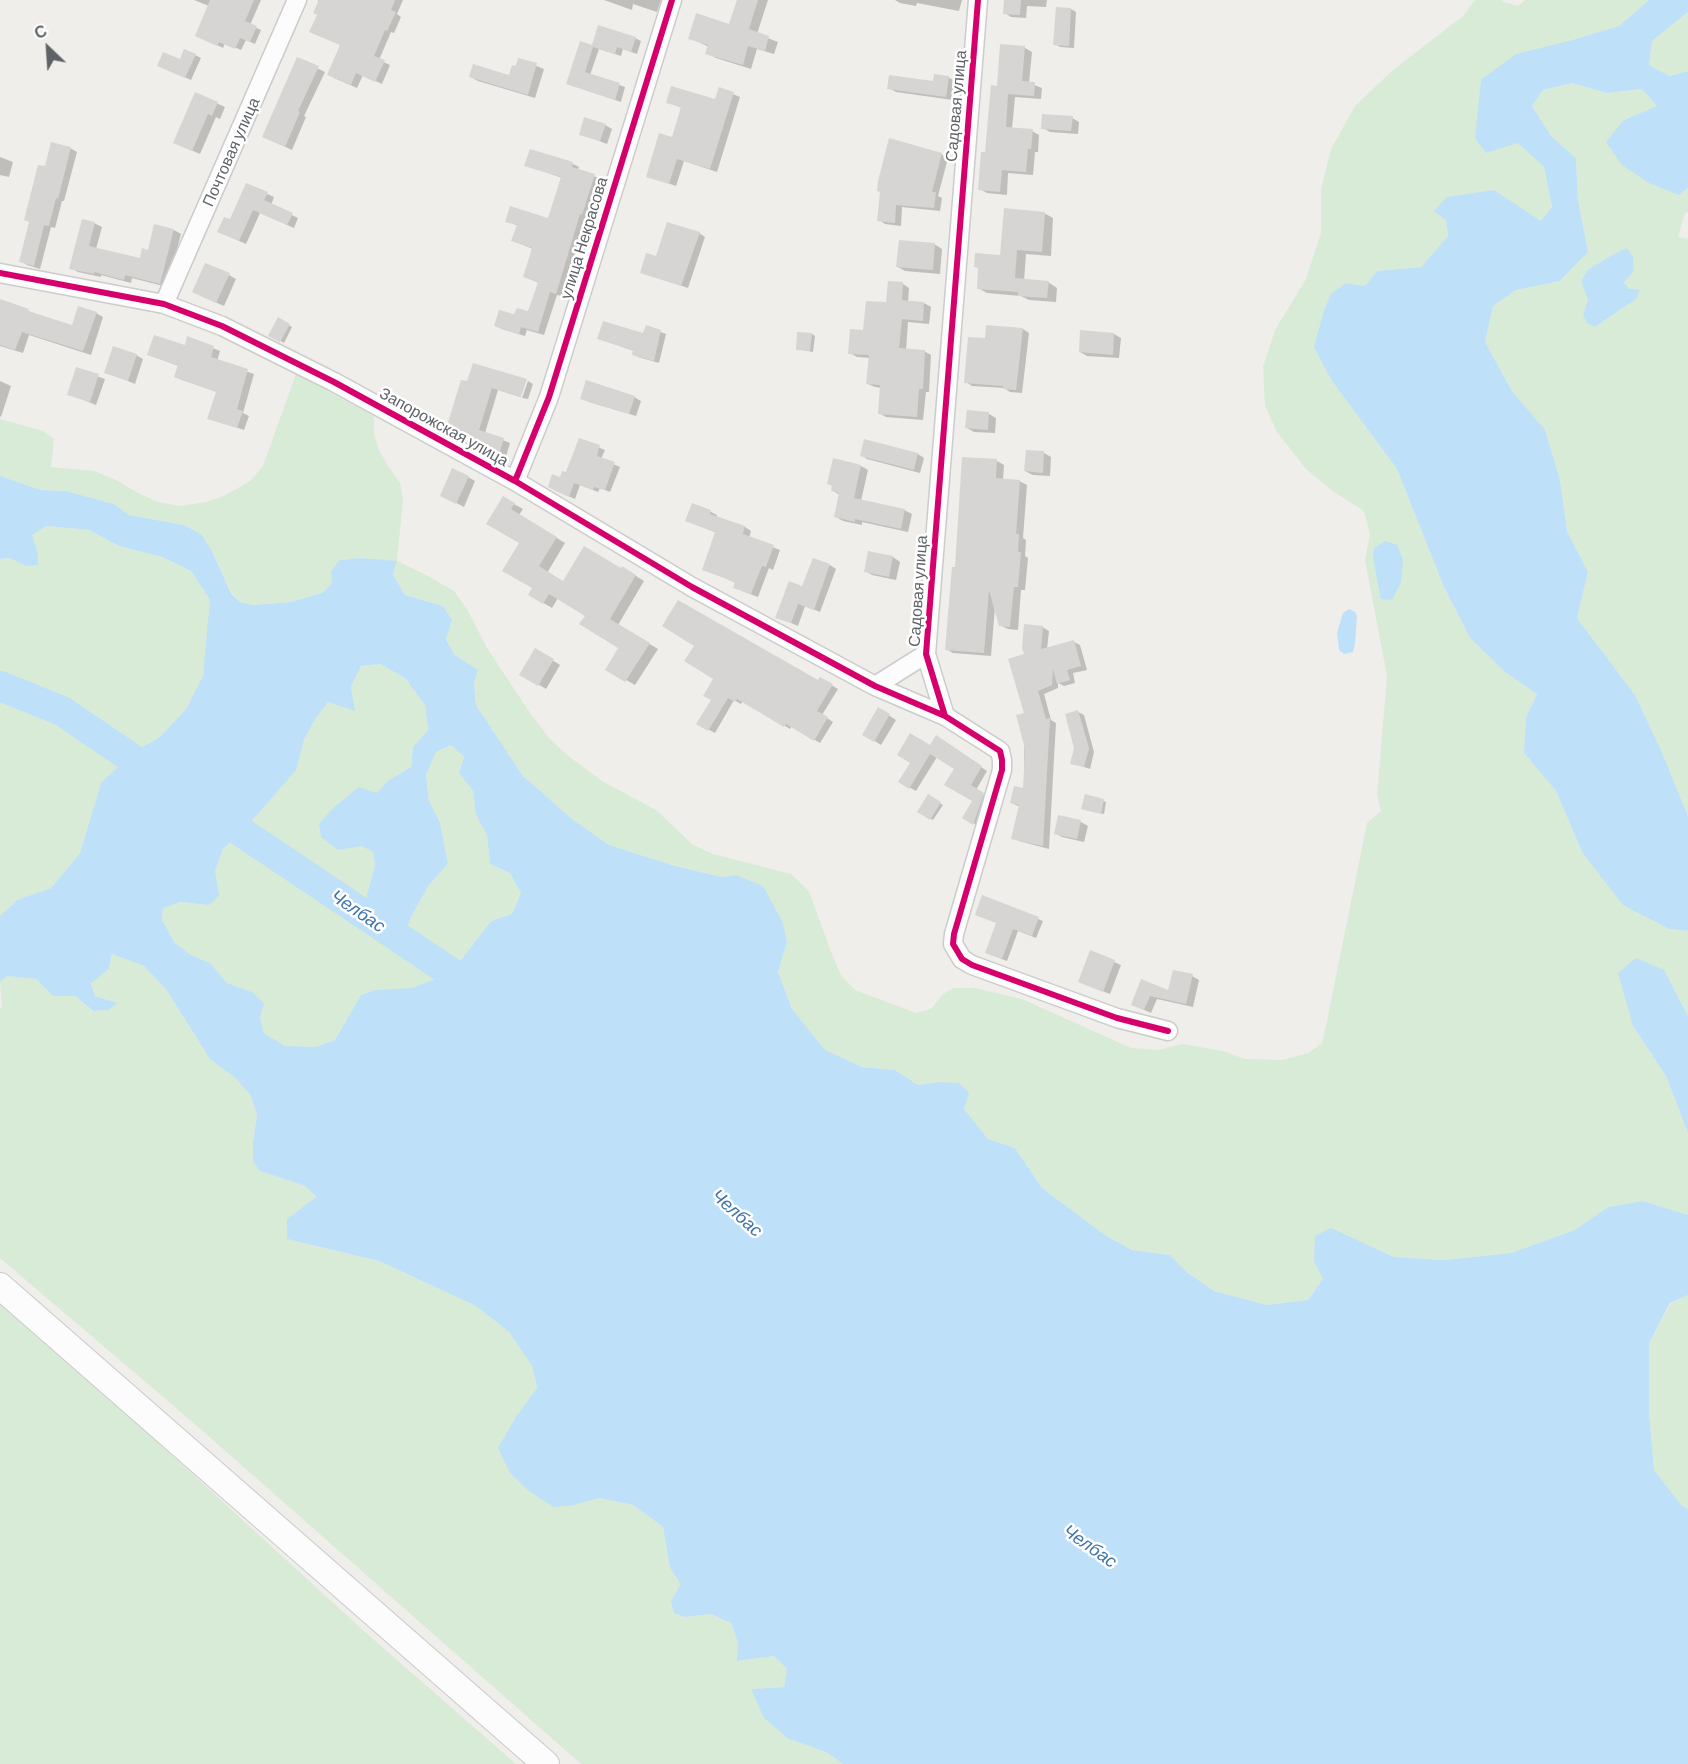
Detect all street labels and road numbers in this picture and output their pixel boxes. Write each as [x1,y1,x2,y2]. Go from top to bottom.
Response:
street label: Садовая улица [942,49,970,163]
street label: Почтовая улица [198,94,264,210]
street label: улица Некрасова [556,175,612,301]
street label: Запорожская улица [376,384,512,470]
street label: Садовая улица [905,534,931,648]

